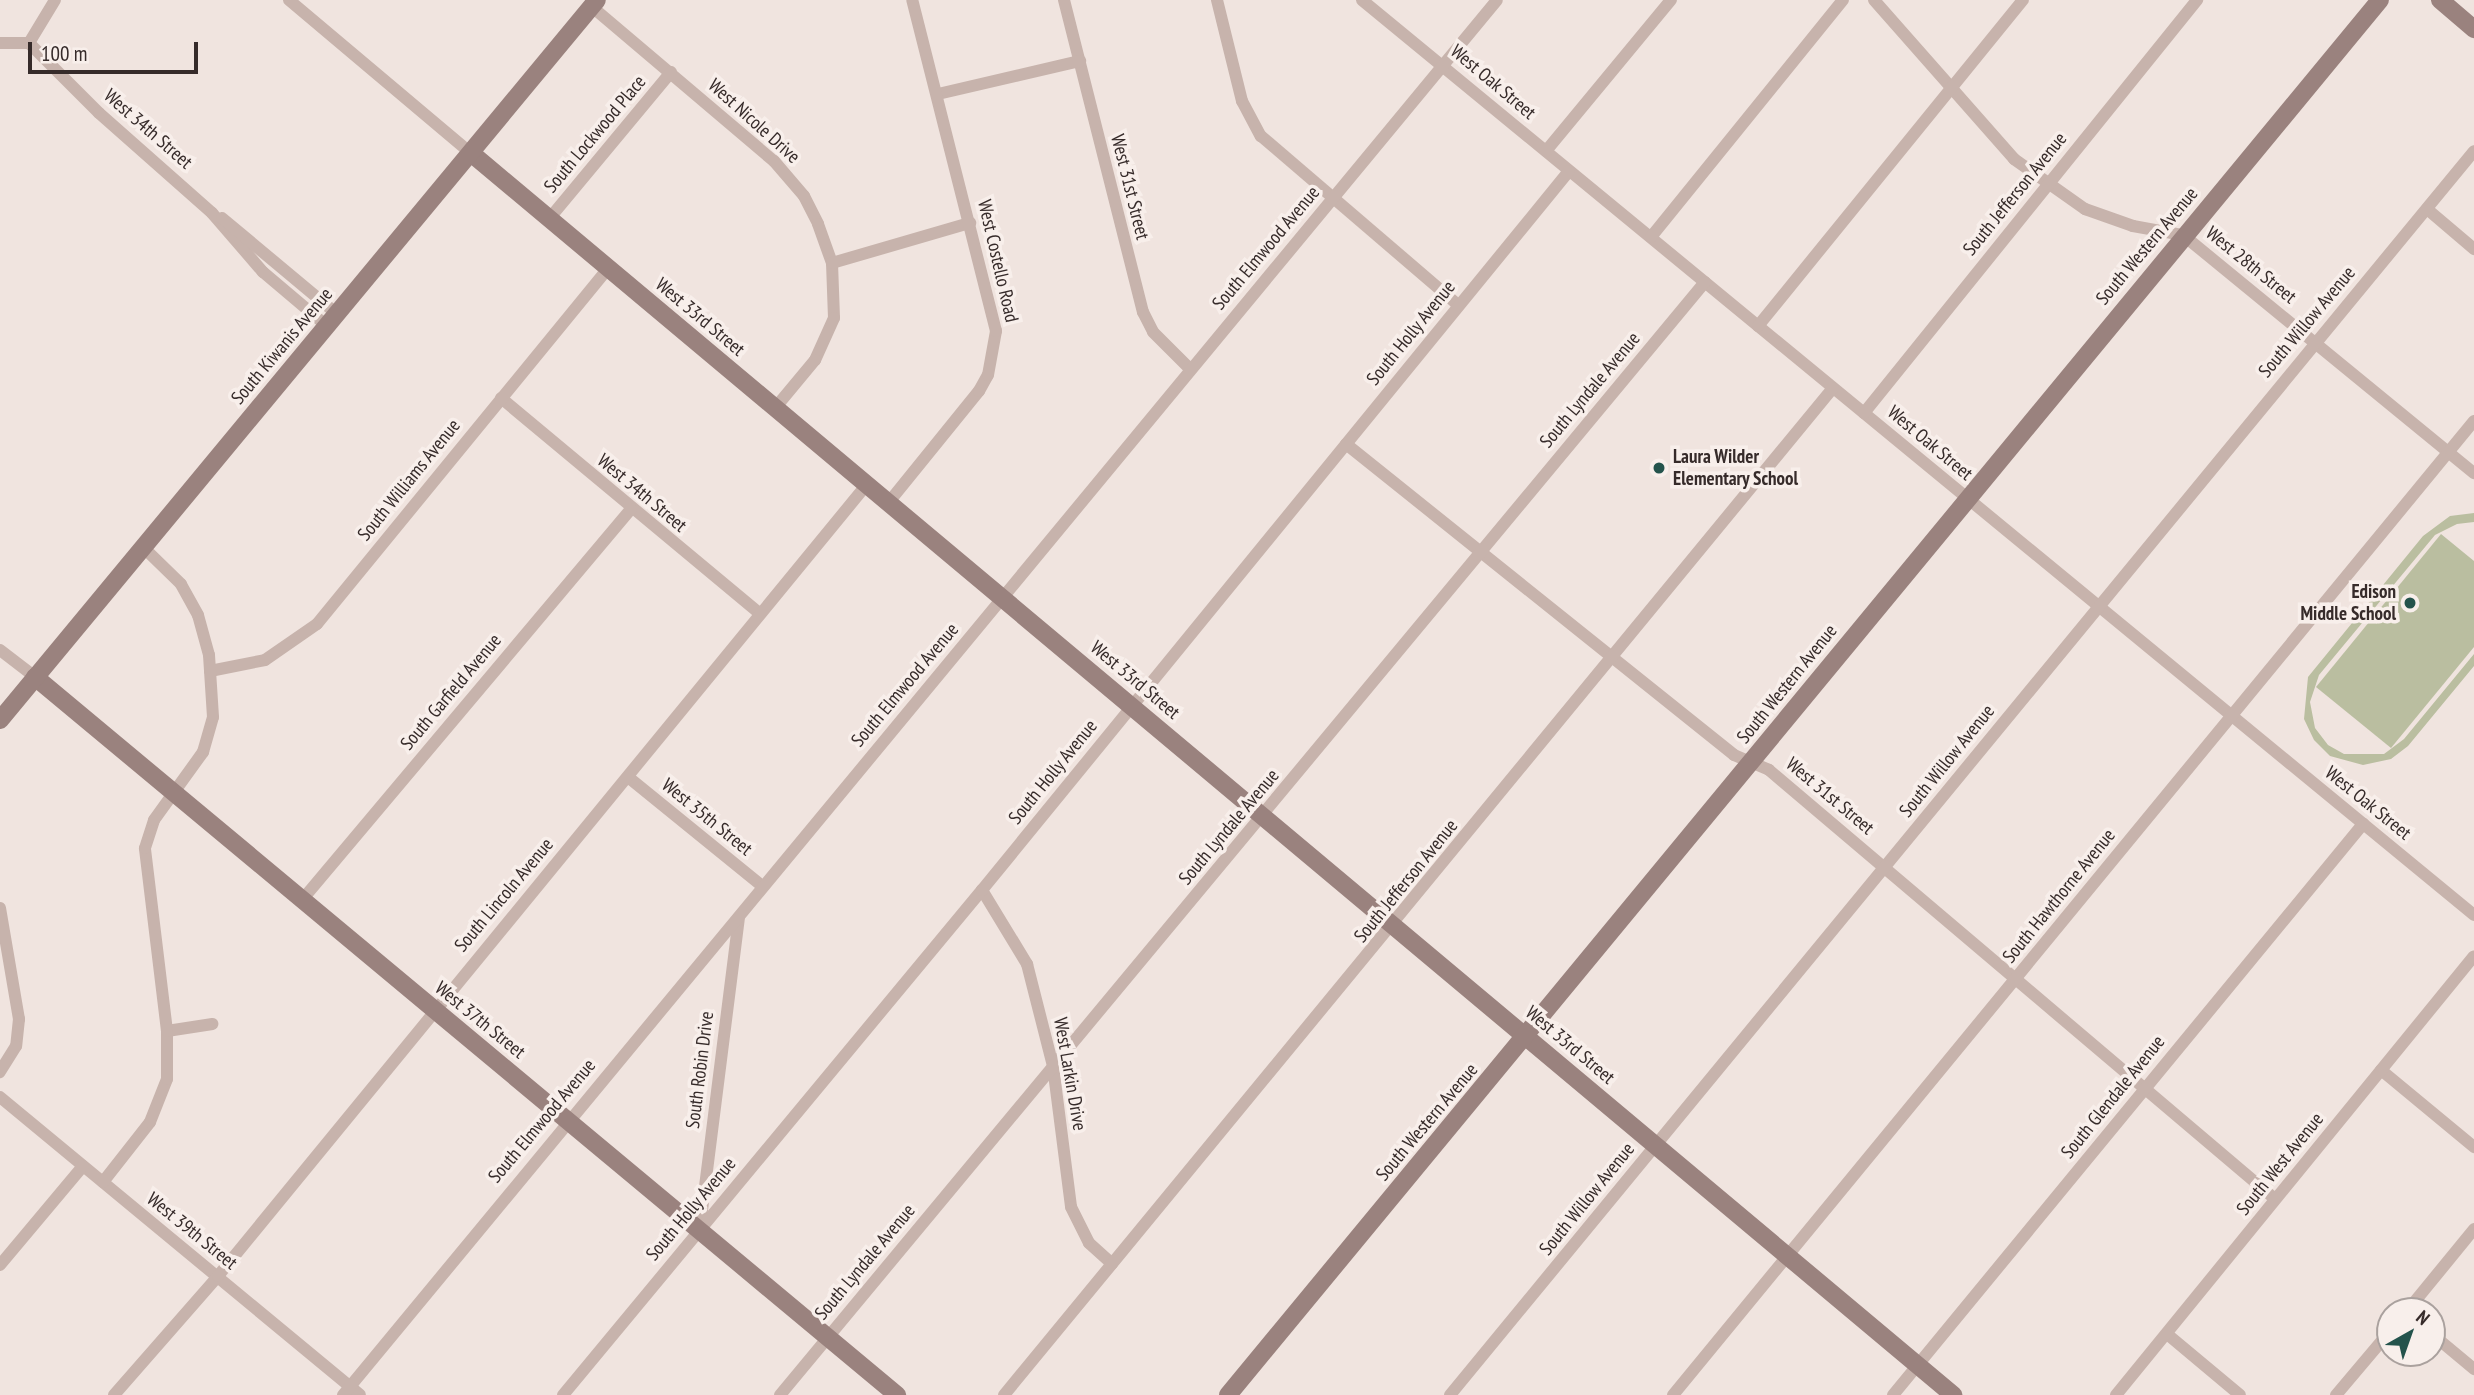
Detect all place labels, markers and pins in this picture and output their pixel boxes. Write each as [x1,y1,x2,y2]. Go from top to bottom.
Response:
place label: Laura Wilder Elementary School [1673,446,1799,490]
marker: Laura Wilder Elementary School [1651,460,1667,476]
place label: Edison Middle School [2301,581,2396,625]
marker: Edison Middle School [2402,595,2418,611]

